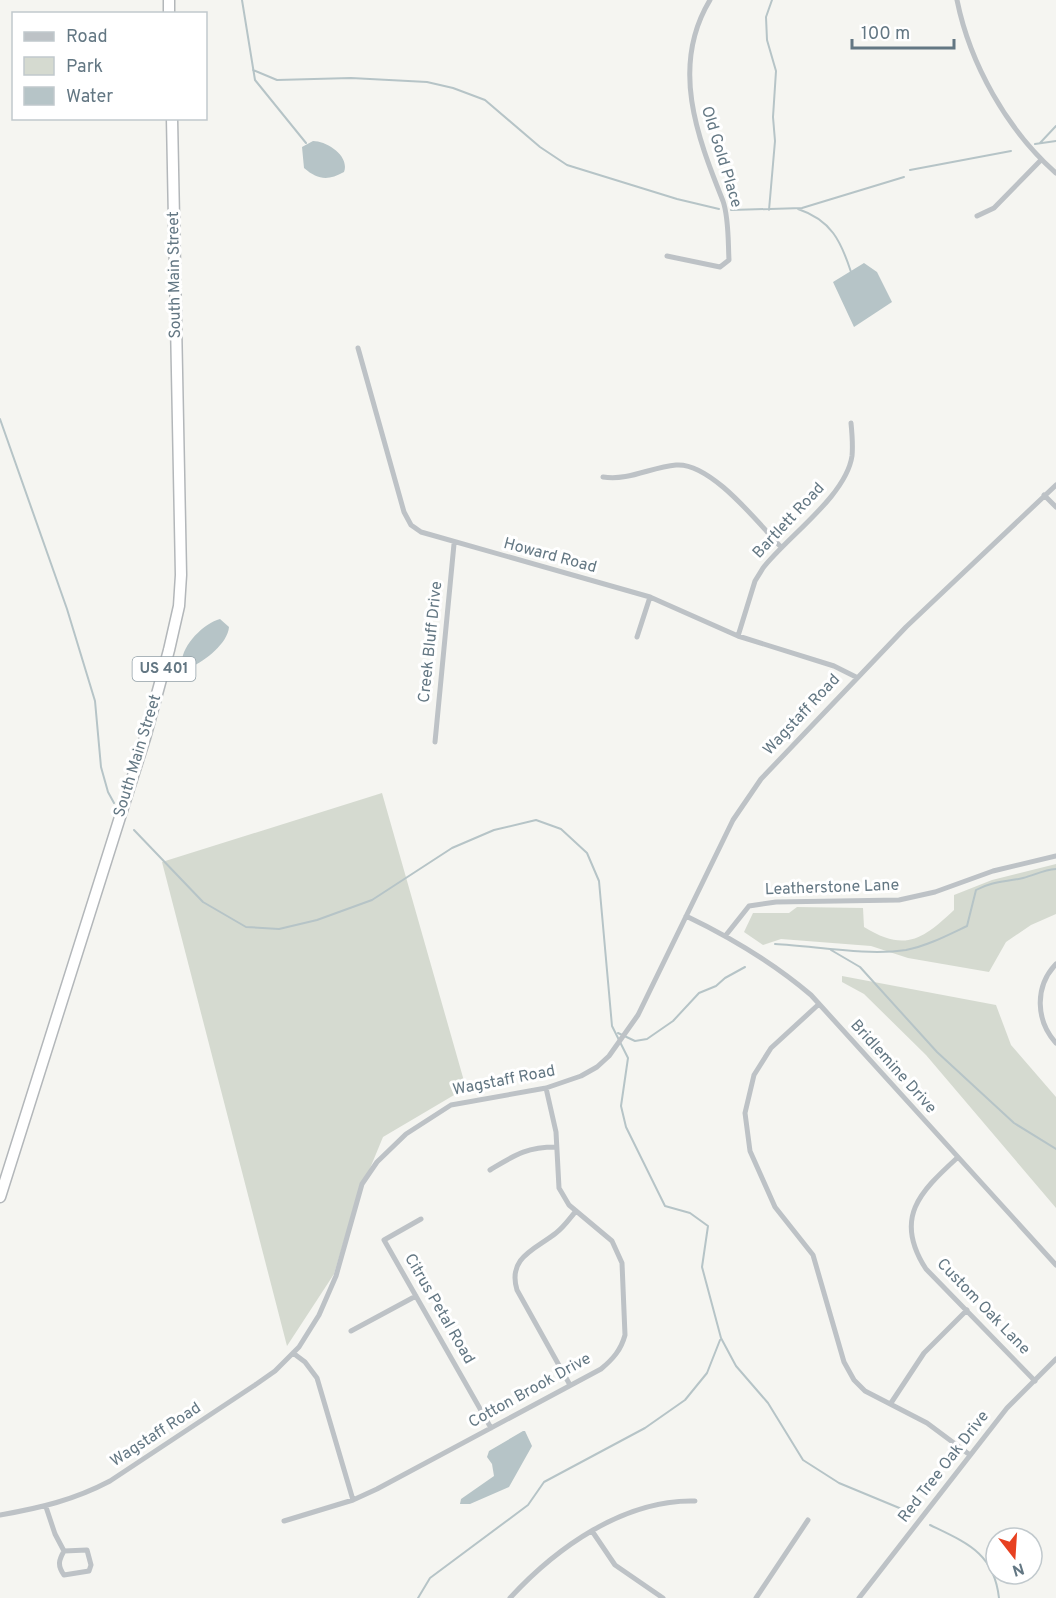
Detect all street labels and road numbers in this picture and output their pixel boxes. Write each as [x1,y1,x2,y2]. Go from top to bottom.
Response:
street label: Old Gold Place [696,104,746,210]
street label: South Main Street [164,211,186,339]
street label: Bartlett Road [749,479,829,563]
street label: Howard Road [501,534,599,578]
street label: Creek Bluff Drive [415,580,447,704]
road number: US 401 [132,657,195,681]
street label: Wagstaff Road [759,670,845,760]
street label: South Main Street [110,692,166,820]
street label: Leatherstone Lane [764,876,900,900]
street label: Bridlemine Drive [845,1016,941,1118]
street label: Wagstaff Road [451,1061,557,1101]
street label: Citrus Petal Road [399,1250,479,1368]
street label: Custom Oak Lane [932,1255,1034,1359]
street label: Cotton Brook Drive [465,1349,595,1433]
street label: Wagstaff Road [107,1398,205,1472]
street label: Red Tree Oak Drive [894,1407,994,1527]

